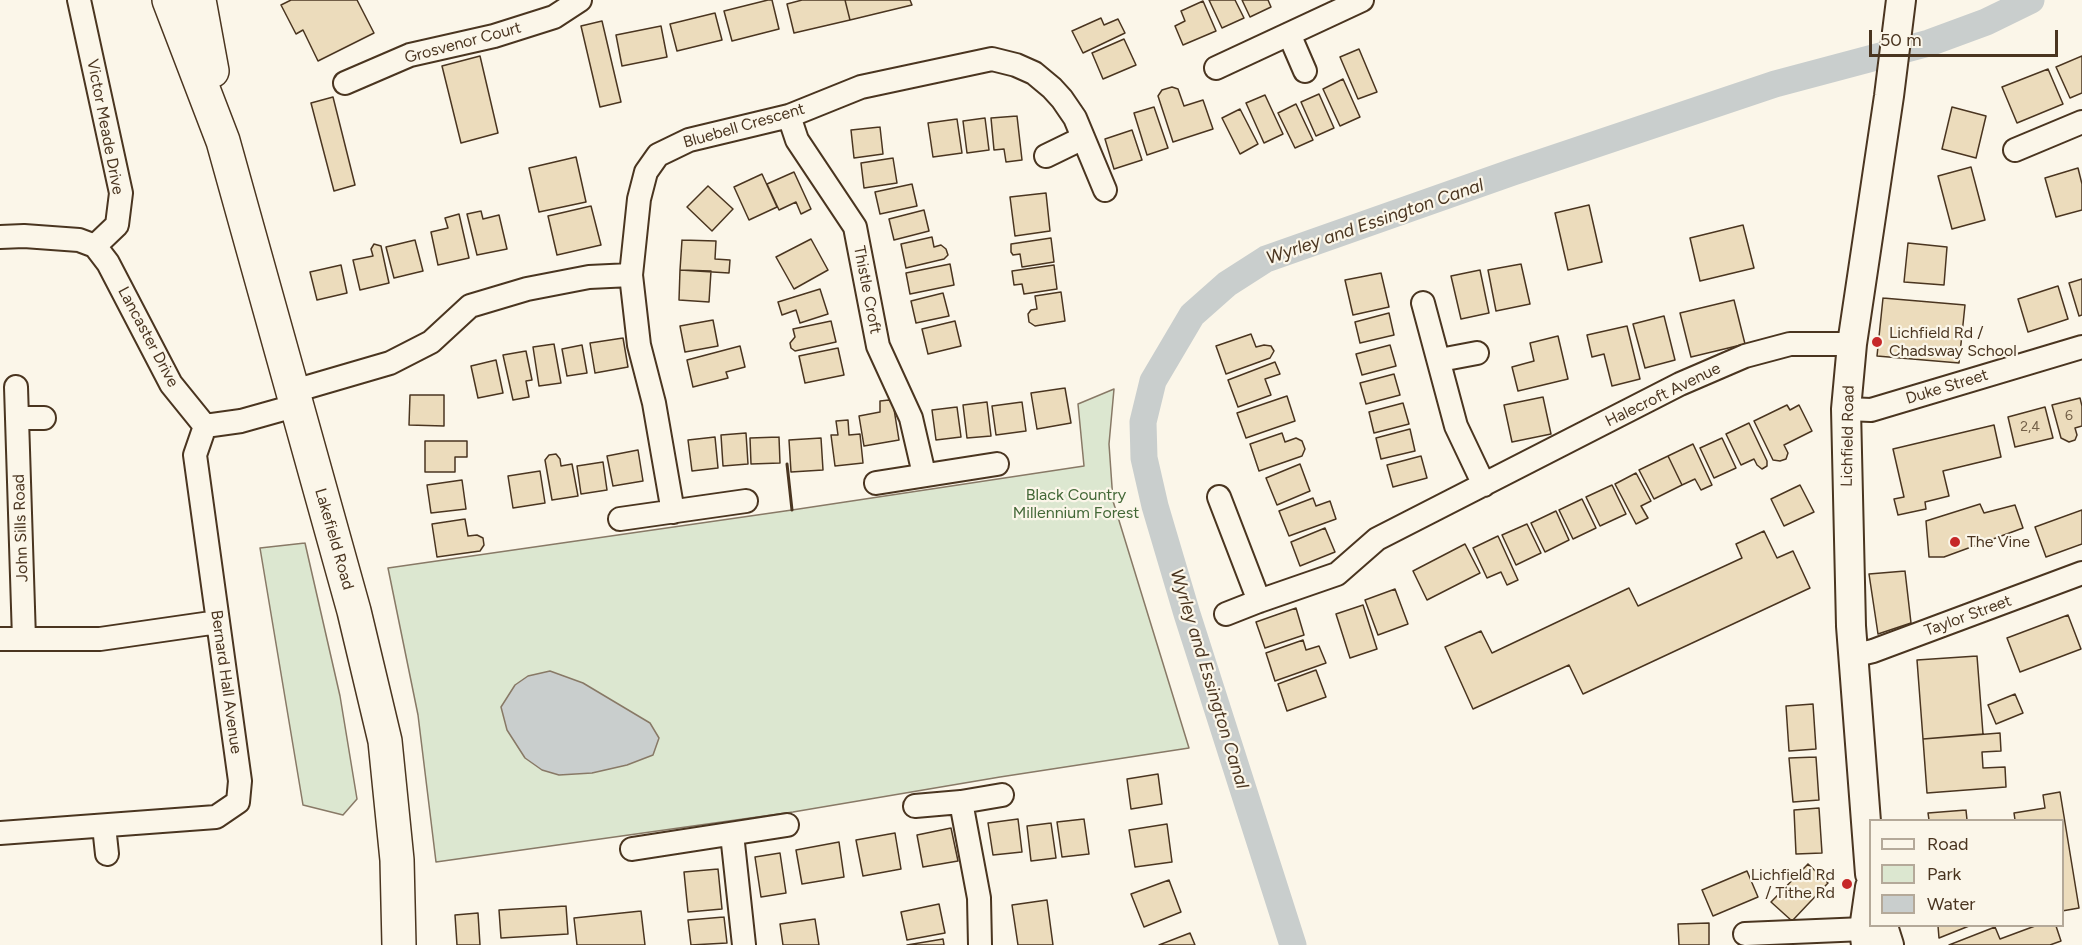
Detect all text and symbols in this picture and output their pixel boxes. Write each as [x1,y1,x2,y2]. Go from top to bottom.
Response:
street label: Grosvenor Court [403,18,523,68]
scale bar [1872,18,2061,56]
text: 50 m [1880,29,1922,51]
street label: Victor Meade Drive [82,58,128,196]
street label: Bluebell Crescent [681,99,807,153]
water label: Wyrley and Essington Canal [1263,175,1487,269]
street label: Thistle Croft [849,244,885,336]
street label: Lancaster Drive [114,284,182,390]
place label: Lichfield Rd / Chadsway School [1889,323,2017,361]
marker: Lichfield Rd / Chadsway School [1870,335,1884,349]
street label: Halecroft Avenue [1602,359,1724,431]
street label: Duke Street [1904,365,1990,409]
street label: Lichfield Road [1838,385,1858,487]
house number: 6 [2065,408,2073,424]
house number: 2,4 [2020,419,2040,435]
street label: John Sills Road [10,474,32,582]
park label: Black Country Millennium Forest [1013,485,1139,523]
street label: Lakefield Road [310,486,358,592]
place label: The Vine [1967,532,2030,552]
marker: The Vine [1948,535,1962,549]
water label: Wyrley and Essington Canal [1165,567,1253,791]
street label: Taylor Street [1922,591,2014,641]
street label: Bernard Hall Avenue [206,609,246,755]
legend [1869,819,2064,927]
text: Road [1927,833,1968,855]
text: Park [1927,863,1961,885]
place label: Lichfield Rd / Tithe Rd [1751,865,1835,903]
marker: Lichfield Rd / Tithe Rd [1840,877,1854,891]
text: Water [1927,893,1975,915]

